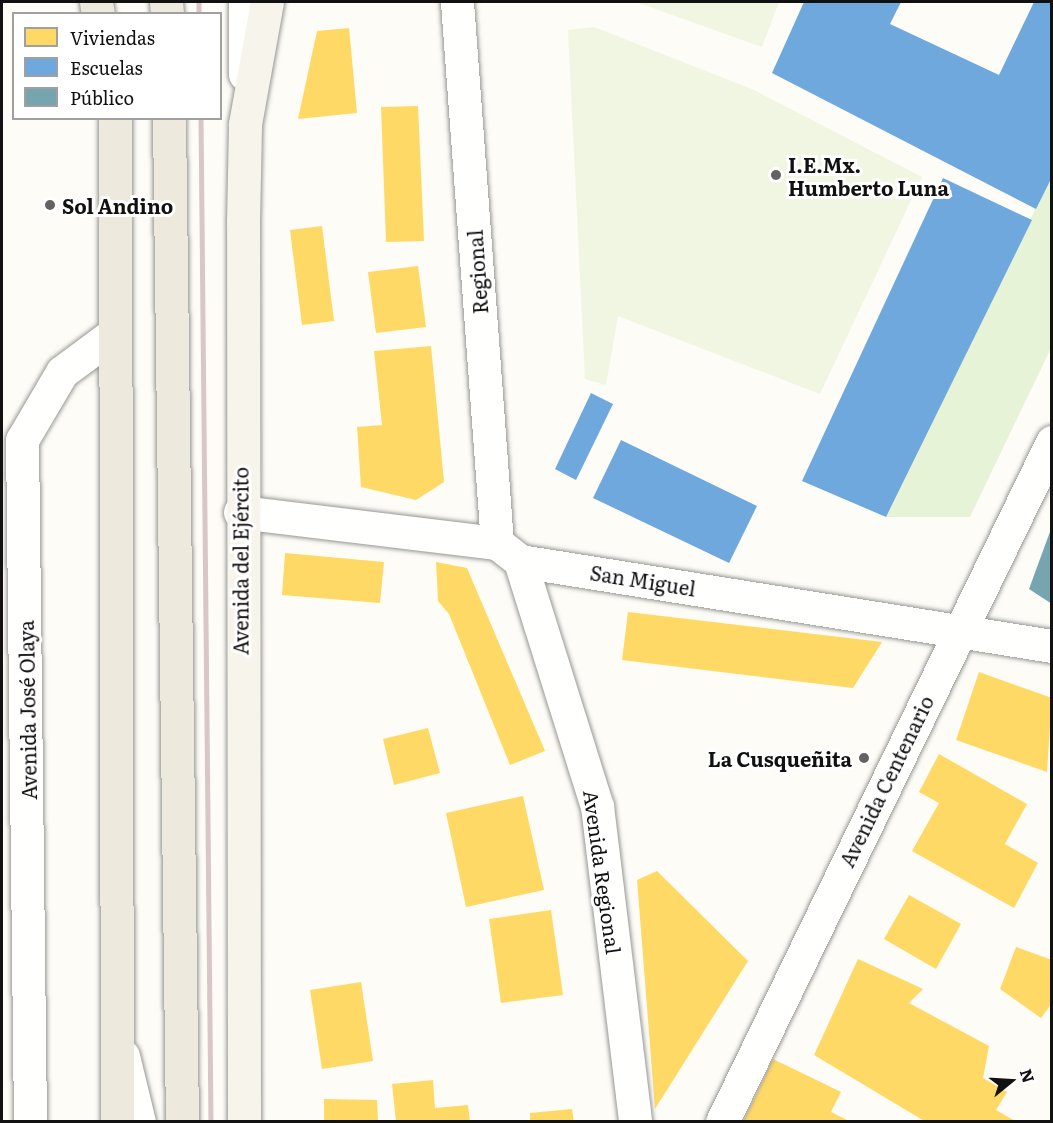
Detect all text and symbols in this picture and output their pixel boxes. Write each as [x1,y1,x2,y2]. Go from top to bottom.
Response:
legend [12,12,222,120]
text: Viviendas [70,24,155,51]
text: Escuelas [70,54,143,81]
text: Público [70,84,134,111]
place label: I.E.Mx. Humberto Luna [788,152,949,199]
marker: I.E.Mx. Humberto Luna [769,168,783,182]
place label: Sol Andino [62,193,173,217]
marker: Sol Andino [43,198,57,212]
street label: Regional [462,229,492,315]
street label: Avenida del Ejército [228,467,252,655]
street label: San Miguel [588,560,698,600]
street label: Avenida José Olaya [13,620,41,800]
street label: Avenida Centenario [834,691,938,871]
place label: La Cusqueñita [708,746,852,770]
marker: La Cusqueñita [857,751,871,765]
street label: Avenida Regional [580,788,626,956]
north arrow [981,1051,1041,1111]
text: N [1015,1065,1042,1086]

